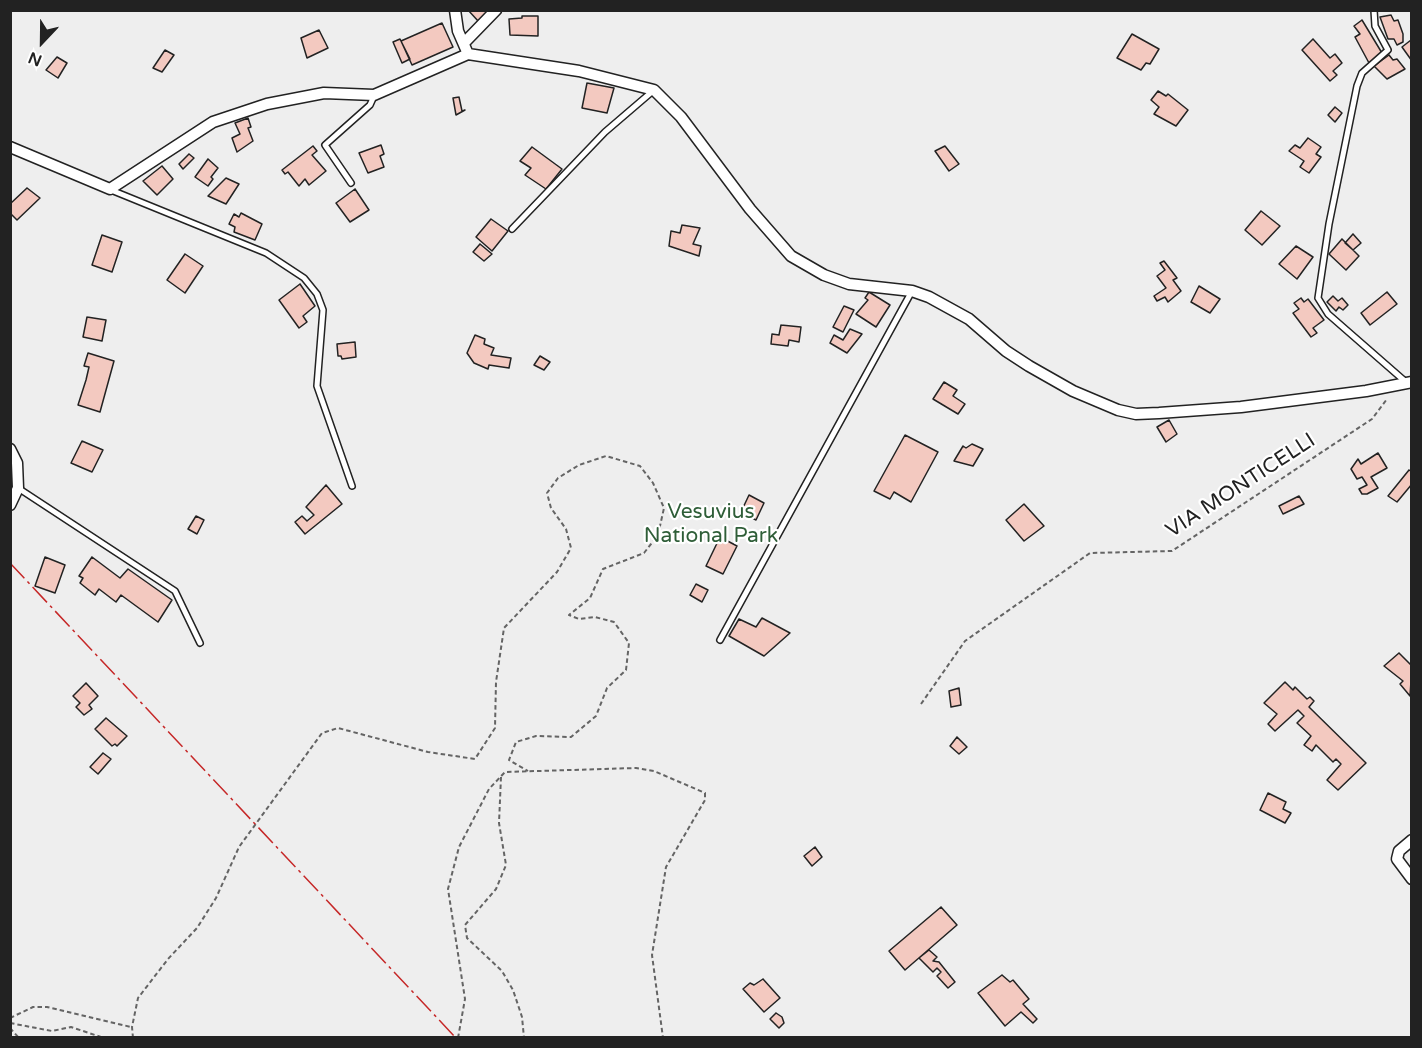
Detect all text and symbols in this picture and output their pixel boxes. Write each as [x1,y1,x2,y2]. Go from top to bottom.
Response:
north arrow [12,12,72,72]
text: N [26,47,45,70]
street label: VIA MONTICELLI [1162,428,1320,544]
park label: Vesuvius National Park [644,499,778,549]

